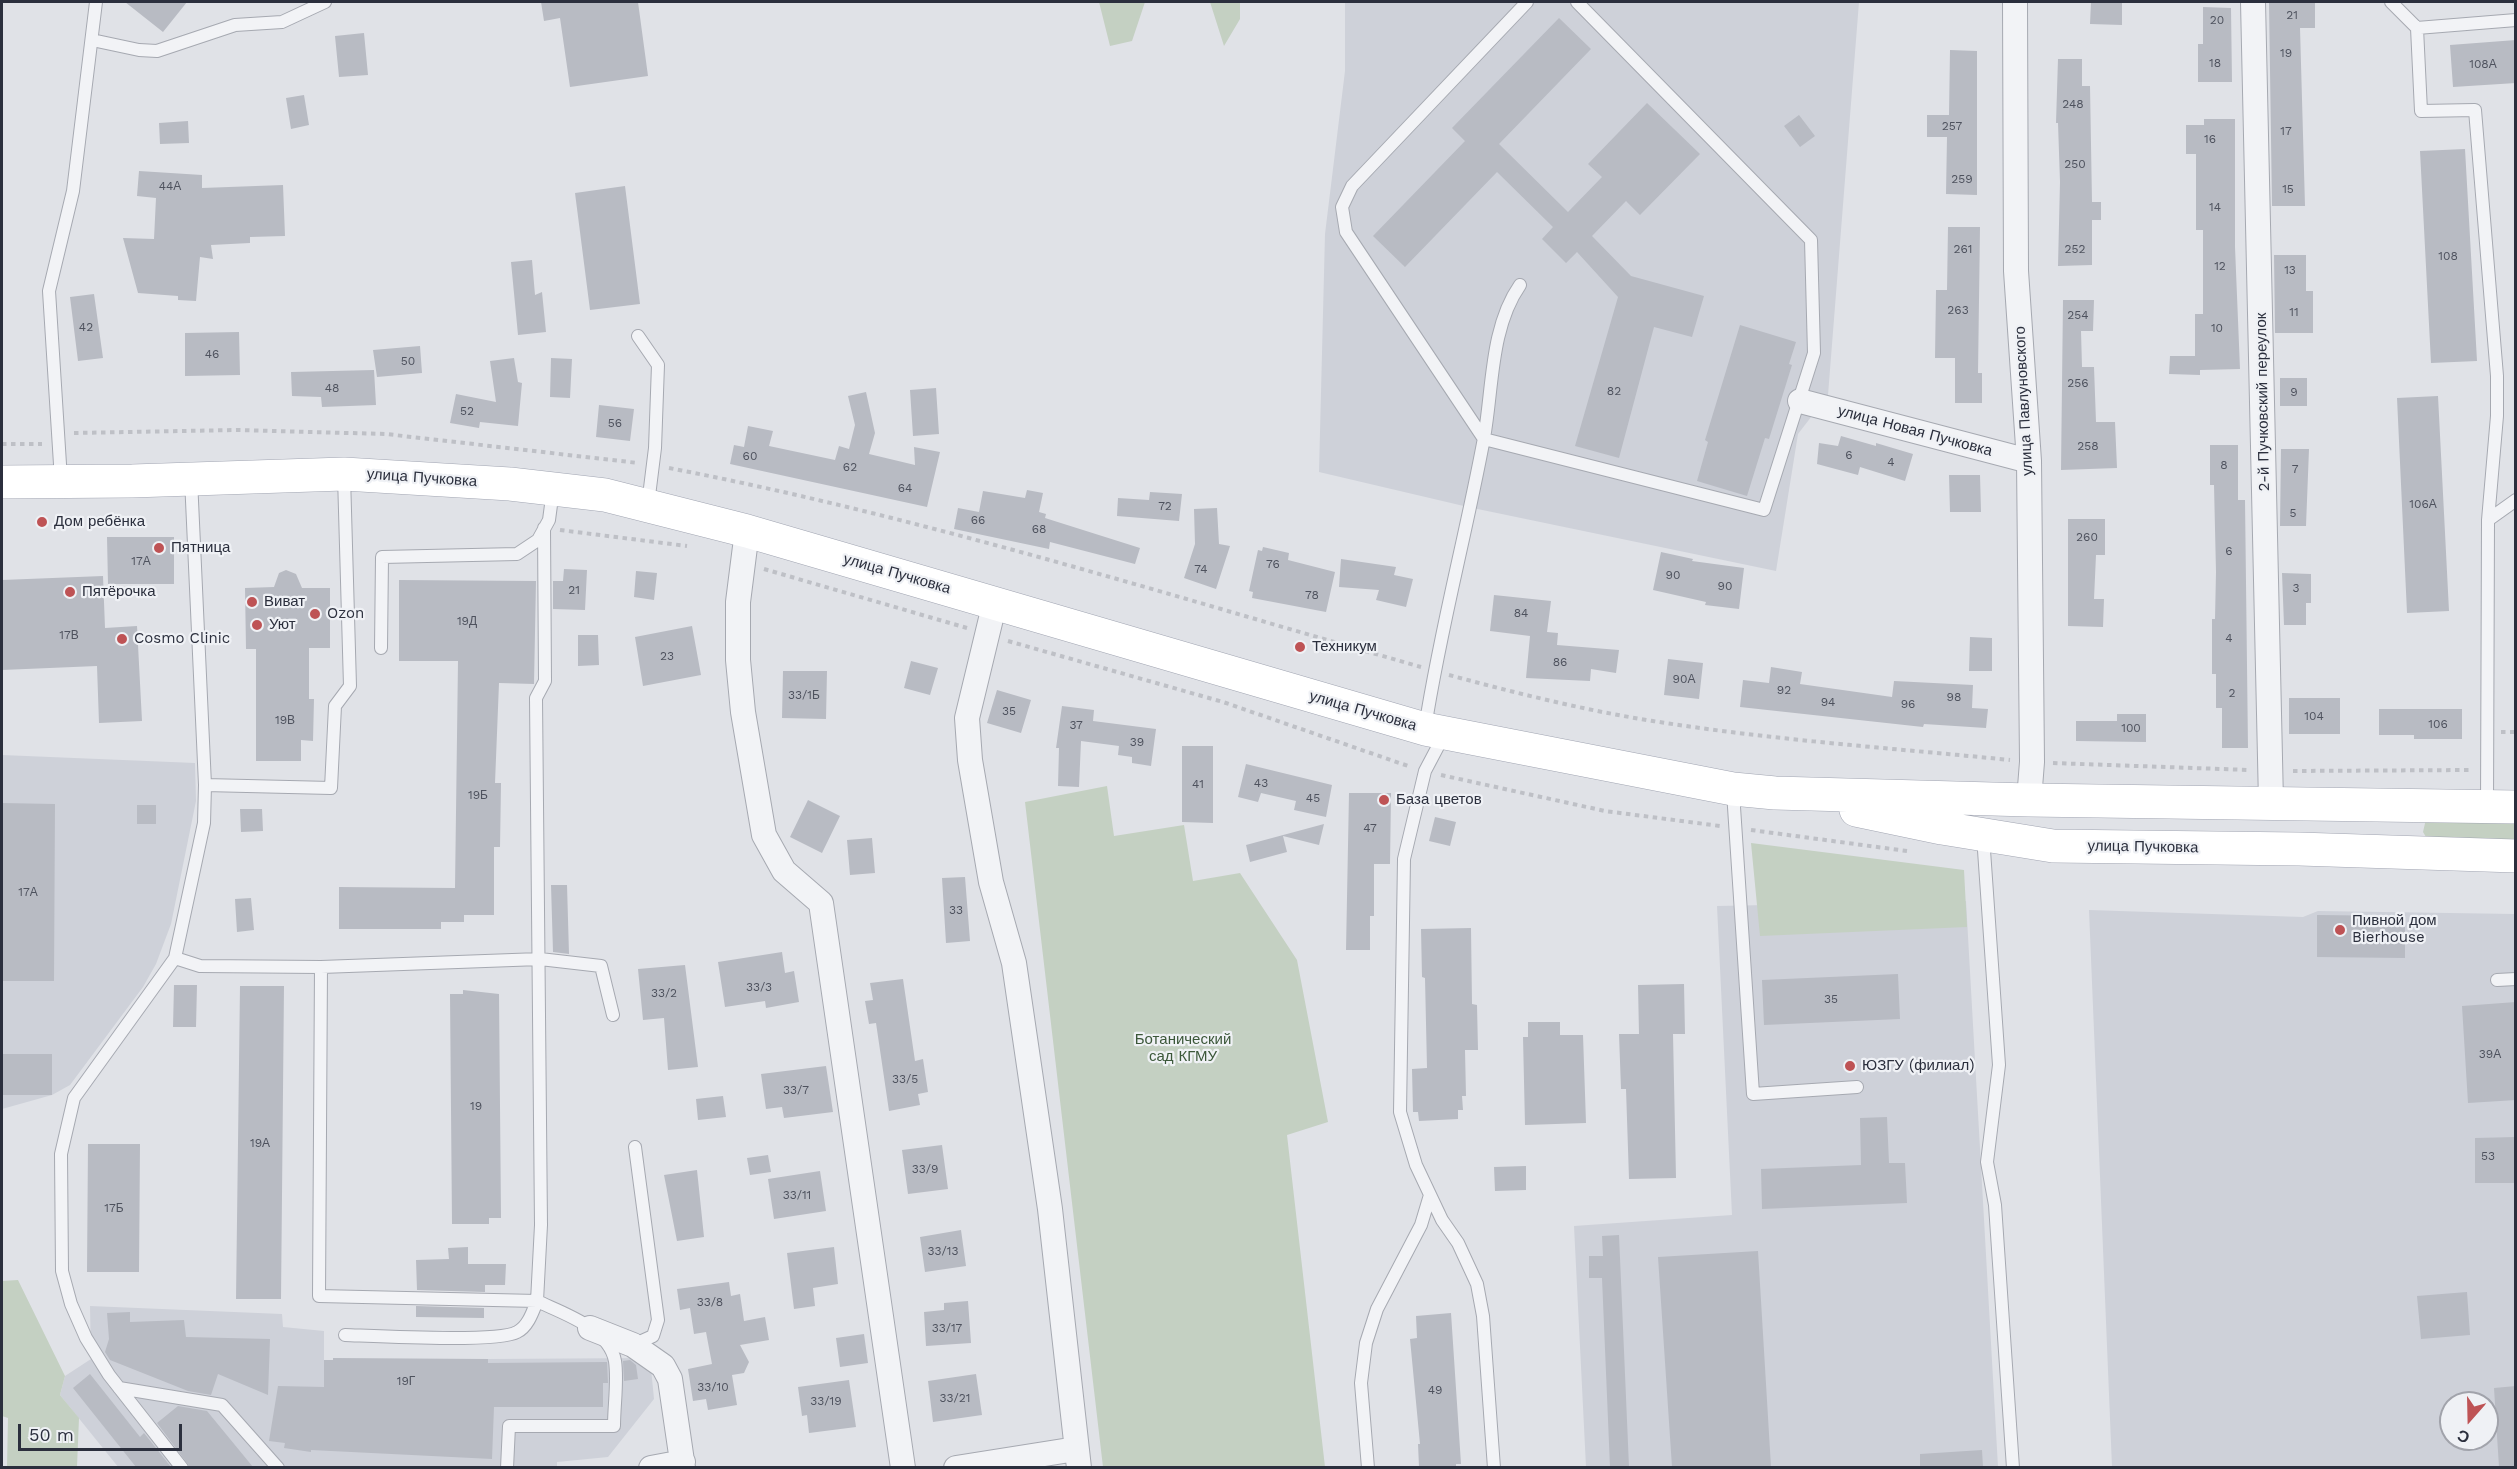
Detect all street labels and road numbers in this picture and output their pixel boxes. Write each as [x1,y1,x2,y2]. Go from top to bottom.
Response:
street label: 2-й Пучковский переулок [2252,313,2274,491]
street label: улица Павлуновского [2011,326,2037,476]
street label: улица Новая Пучковка [1836,402,1994,460]
street label: улица Пучковка [366,465,478,491]
street label: улица Пучковка [841,550,953,598]
street label: улица Пучковка [1307,687,1419,735]
street label: улица Пучковка [2087,837,2199,857]

